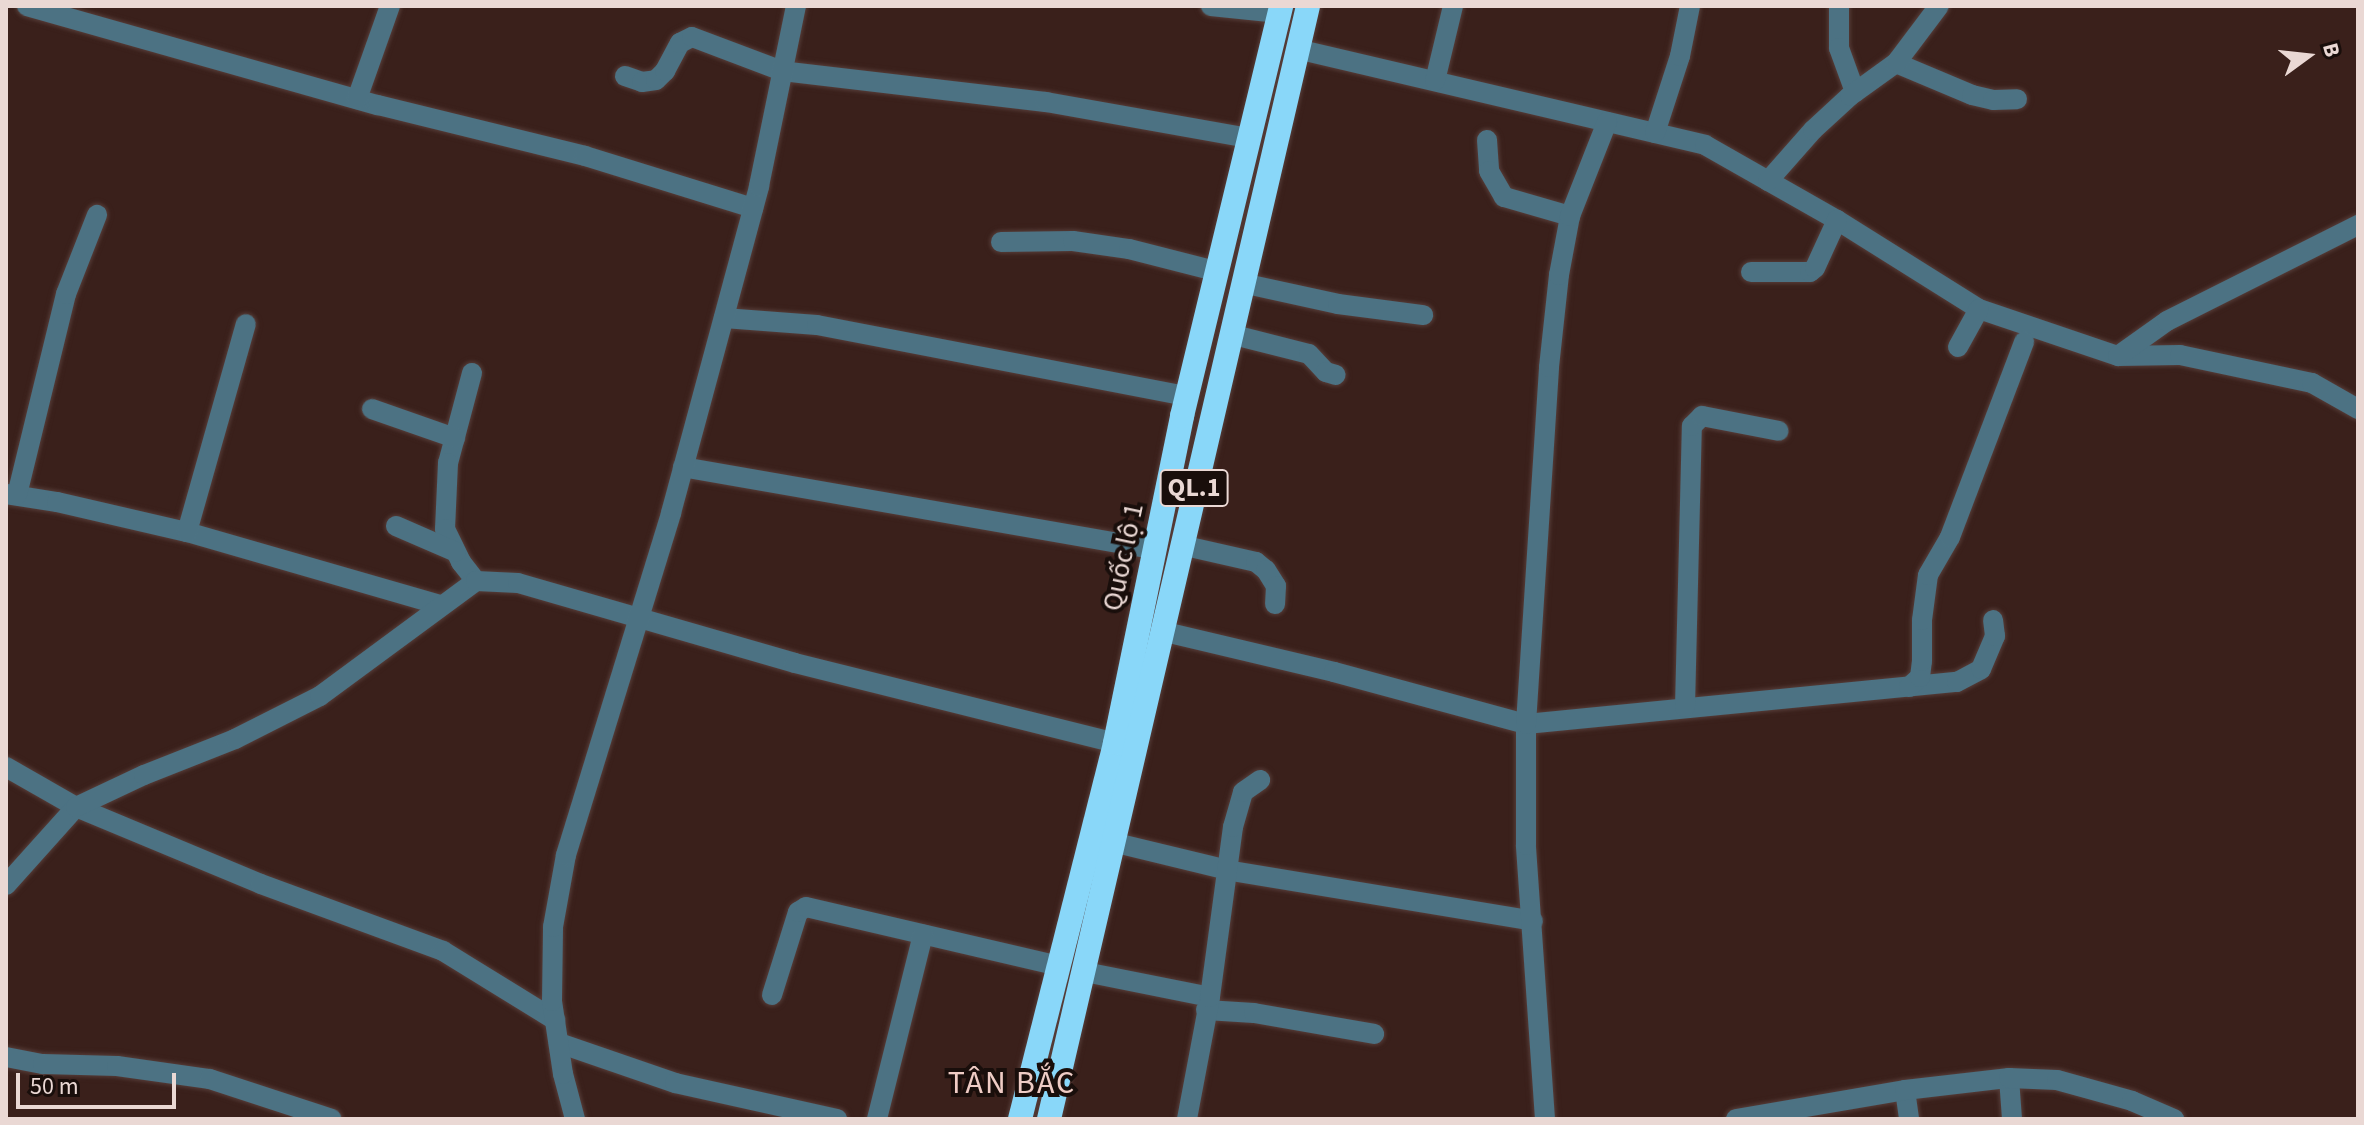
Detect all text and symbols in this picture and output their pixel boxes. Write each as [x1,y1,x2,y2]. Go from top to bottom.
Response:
north arrow [2268,16,2348,96]
text: B [2314,39,2348,60]
road number: QL.1 [1158,466,1230,510]
street label: Quốc lộ 1 [1095,500,1151,614]
scale bar [20,1057,180,1107]
district label: TÂN BẮC [948,1064,1076,1102]
text: 50 m [30,1069,79,1104]

